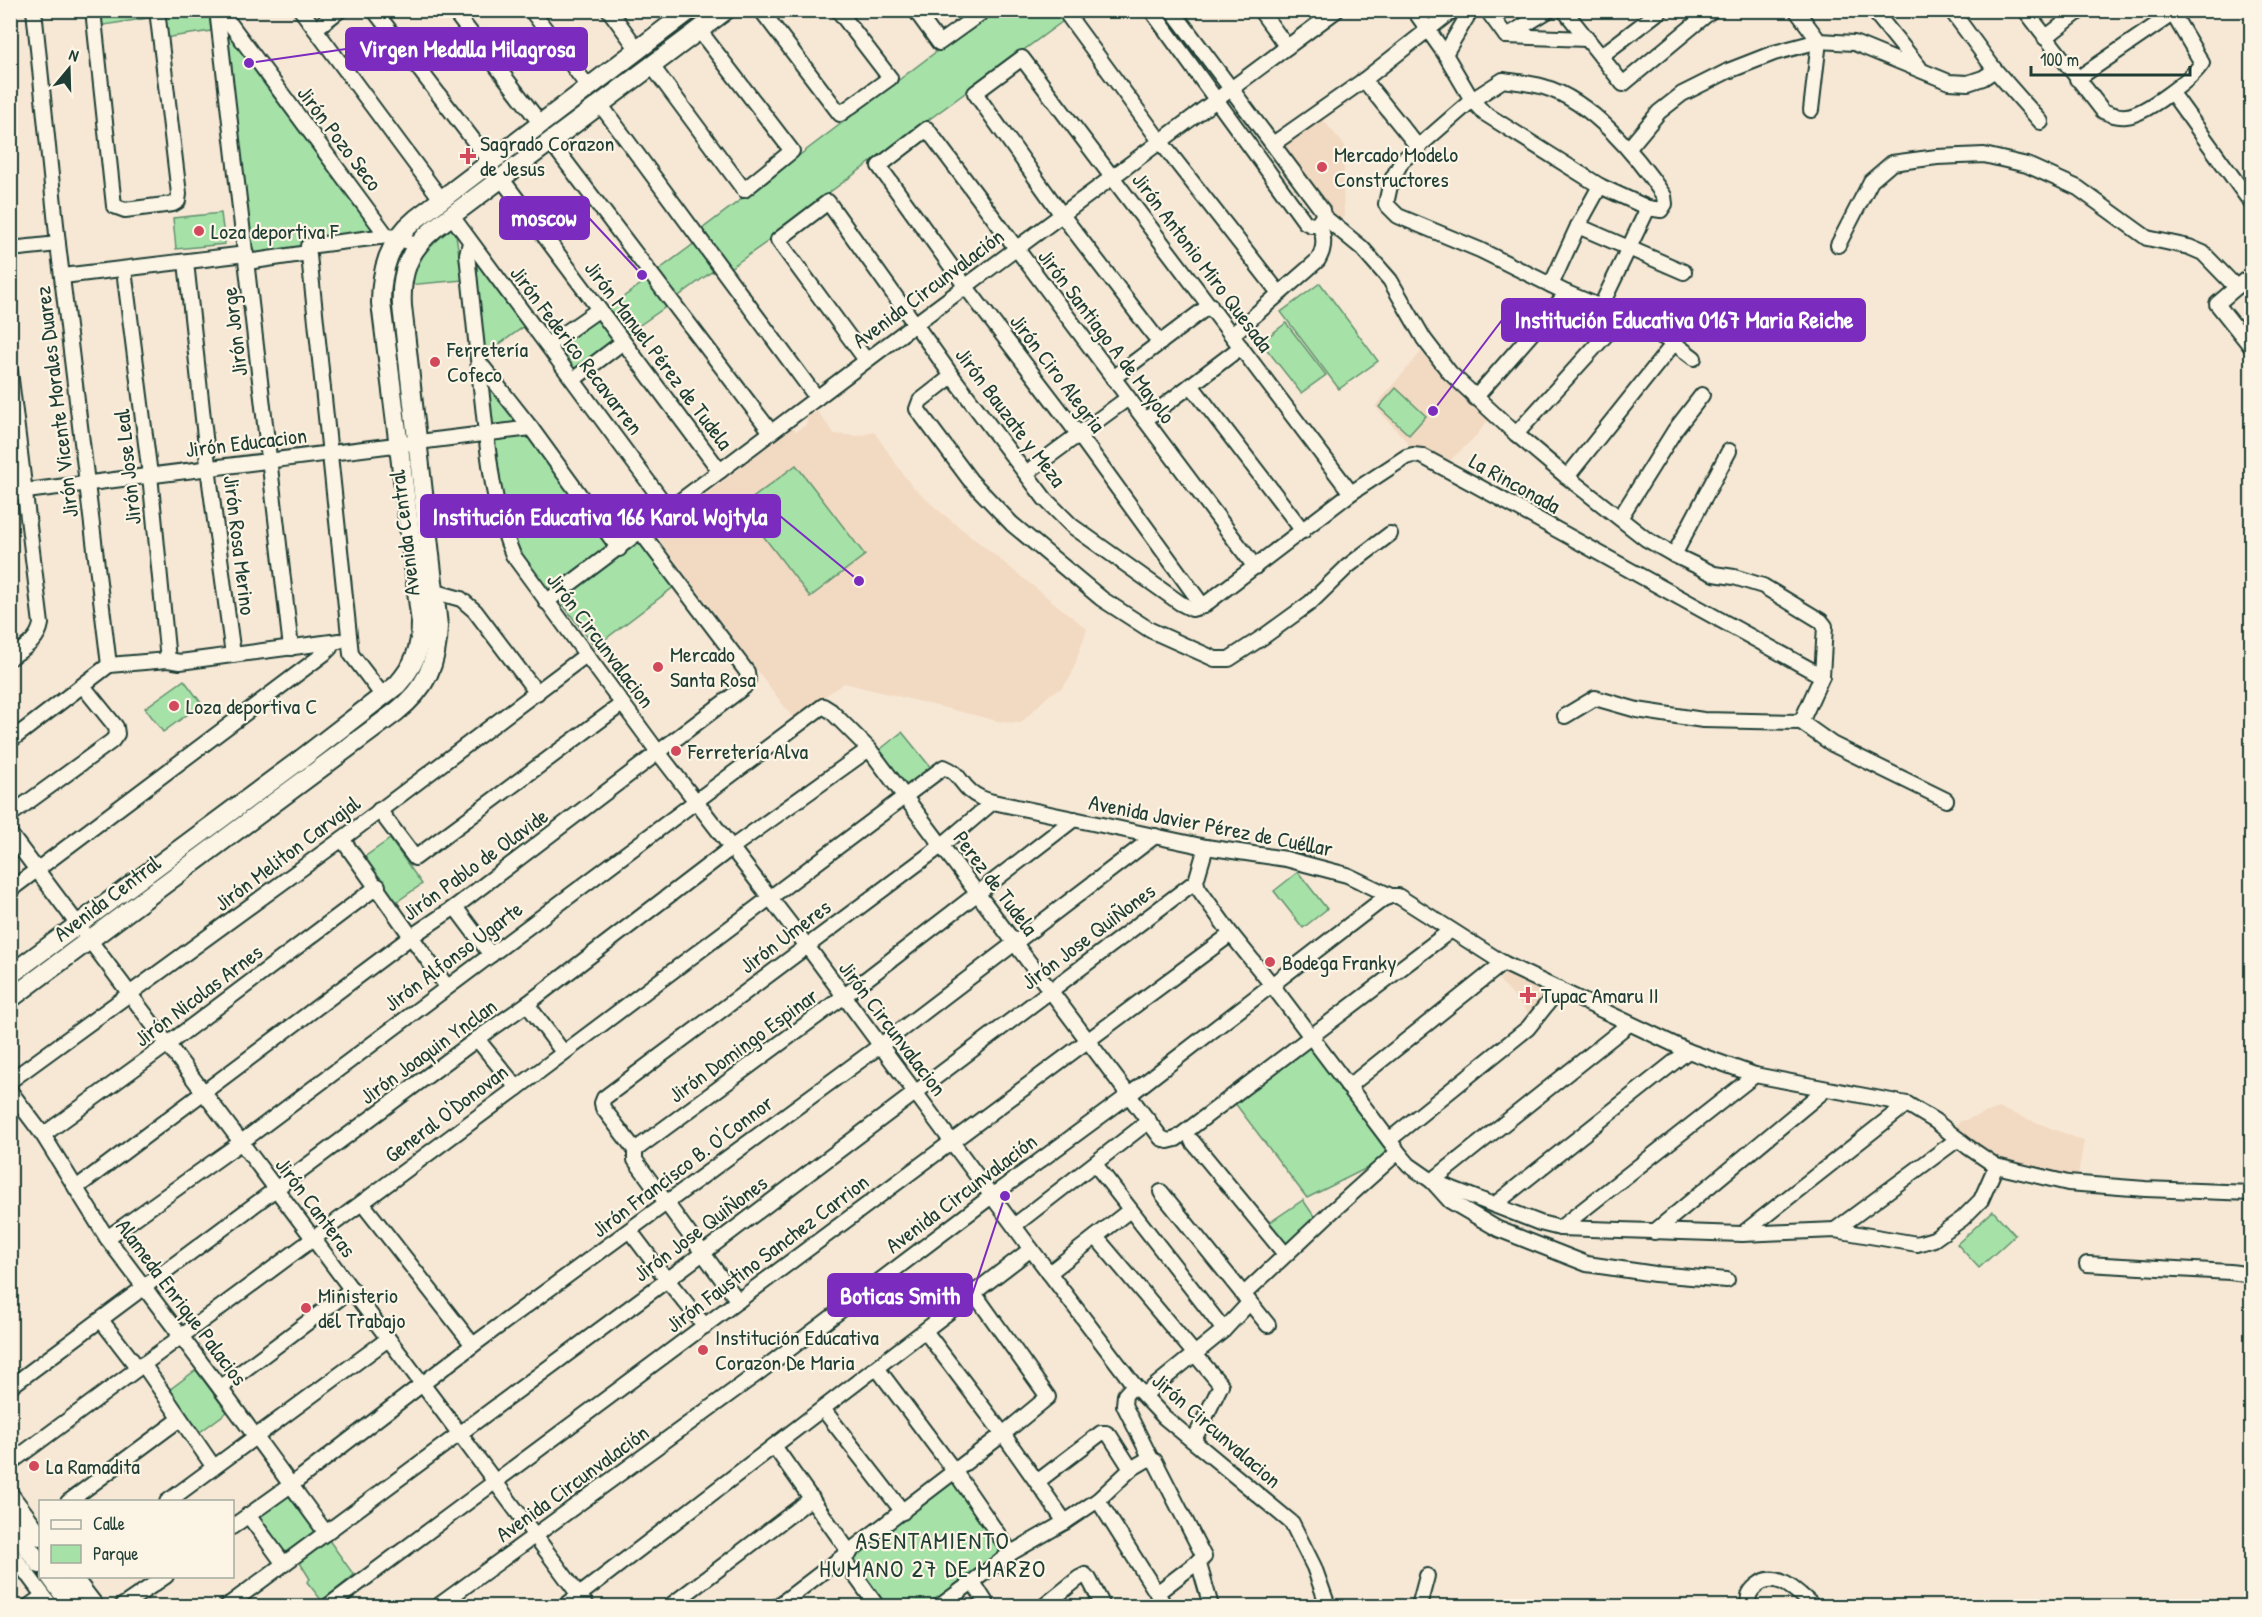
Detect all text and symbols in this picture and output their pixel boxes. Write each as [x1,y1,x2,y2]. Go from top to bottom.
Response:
callout: Virgen Medalla Milagrosa [346,28,587,70]
text: Virgen Medalla Milagrosa [359,32,576,65]
north arrow [39,39,99,99]
scale bar [2031,39,2190,77]
text: N [66,43,82,67]
text: 100 m [2040,47,2079,72]
street label: Jirón Pozo Seco [291,79,390,197]
place label: Sagrado Corazon de Jesus [480,128,614,183]
place label: Mercado Modelo Constructores [1334,139,1458,194]
marker: Sagrado Corazon de Jesus [461,149,475,163]
marker: Mercado Modelo Constructores [1315,160,1329,174]
street label: Jirón Antonio Miro Quesada [1125,166,1281,358]
callout: moscow [500,197,589,239]
text: moscow [511,201,577,233]
place label: Loza deportiva F [211,216,339,246]
street label: Avenida Circunvalación [846,221,1010,355]
marker: Loza deportiva F [192,224,206,238]
street label: Jirón Santiago A de Mayolo [1031,242,1183,430]
street label: Jirón Manuel Pérez de Tudela [578,254,740,456]
street label: Jirón Federico Recavarren [503,259,651,441]
street label: Jirón Vicente Morales Duarez [27,285,85,519]
street label: Jirón Jorge [214,286,254,378]
callout: Institución Educativa 0167 Maria Reiche [1502,299,1865,341]
text: Institución Educativa 0167 Maria Reiche [1515,303,1854,335]
street label: Jirón Ciro Alegria [1003,307,1113,439]
place label: Ferretería Cofeco [446,334,528,389]
street label: Jirón Bauzate y Meza [949,341,1074,493]
marker: Ferretería Cofeco [428,355,442,369]
street label: Jirón Jose Leal [106,408,148,526]
street label: Jirón Educacion [184,420,308,464]
street label: La Rinconada [1464,446,1566,521]
street label: Avenida Central [381,468,427,598]
street label: Jirón Rosa Merino [217,473,263,617]
callout: Institución Educativa 166 Karol Wojtyla [421,495,780,537]
text: Institución Educativa 166 Karol Wojtyla [433,500,768,533]
street label: Jirón Circunvalacion [540,566,662,714]
place label: Mercado Santa Rosa [670,639,756,694]
marker: Mercado Santa Rosa [651,660,665,674]
place label: Loza deportiva C [186,691,317,721]
marker: Loza deportiva C [167,699,181,713]
place label: Ferretería Alva [687,736,808,766]
marker: Ferretería Alva [669,744,683,758]
street label: Avenida Javier Pérez de Cuéllar [1086,787,1336,863]
street label: Jirón Meliton Carvajal [208,788,366,918]
street label: Jirón Pablo de Olavide [396,801,554,927]
street label: Perez de Tudela [947,824,1046,942]
street label: Avenida Central [47,848,167,948]
street label: Jirón Jose QuiÑones [1015,876,1161,996]
street label: Jirón Umeres [733,892,837,980]
street label: Jirón Alfonso Ugarte [378,894,529,1018]
street label: Jirón Nicolas Arnes [128,937,268,1053]
place label: Bodega Franky [1282,947,1397,977]
street label: Jirón Circunvalacion [832,954,954,1102]
marker: Bodega Franky [1263,955,1277,969]
street label: Jirón Domingo Espinar [662,980,824,1109]
place label: Tupac Amaru II [1541,980,1659,1010]
marker: Tupac Amaru II [1519,986,1537,1004]
street label: Jirón Joaquin Ynclan [353,991,503,1111]
street label: General O'Donovan [378,1057,514,1169]
street label: Jirón Francisco B. O'Connor [585,1088,779,1244]
street label: Avenida Circunvalación [879,1126,1043,1260]
street label: Jirón Canteras [269,1151,363,1263]
street label: Jirón Faustino Sanchez Carrion [659,1167,875,1339]
street label: Jirón Jose QuiÑones [627,1168,773,1288]
street label: Alameda Enrique Palacios [109,1212,255,1392]
callout: Boticas Smith [828,1274,972,1316]
text: Boticas Smith [840,1279,960,1311]
place label: Ministerio del Trabajo [318,1280,405,1335]
marker: Ministerio del Trabajo [299,1301,313,1315]
place label: Institución Educativa Corazon De Maria [715,1322,879,1377]
marker: Institución Educativa Corazon De Maria [696,1343,710,1357]
street label: Jirón Circunvalacion [1146,1365,1288,1495]
street label: Avenida Circunvalación [489,1417,655,1549]
place label: La Ramadita [46,1451,140,1481]
marker: La Ramadita [27,1459,41,1473]
legend [39,1500,234,1578]
text: Calle [93,1511,125,1536]
district label: ASENTAMIENTO HUMANO 27 DE MARZO [819,1524,1047,1584]
text: Parque [93,1541,138,1566]

